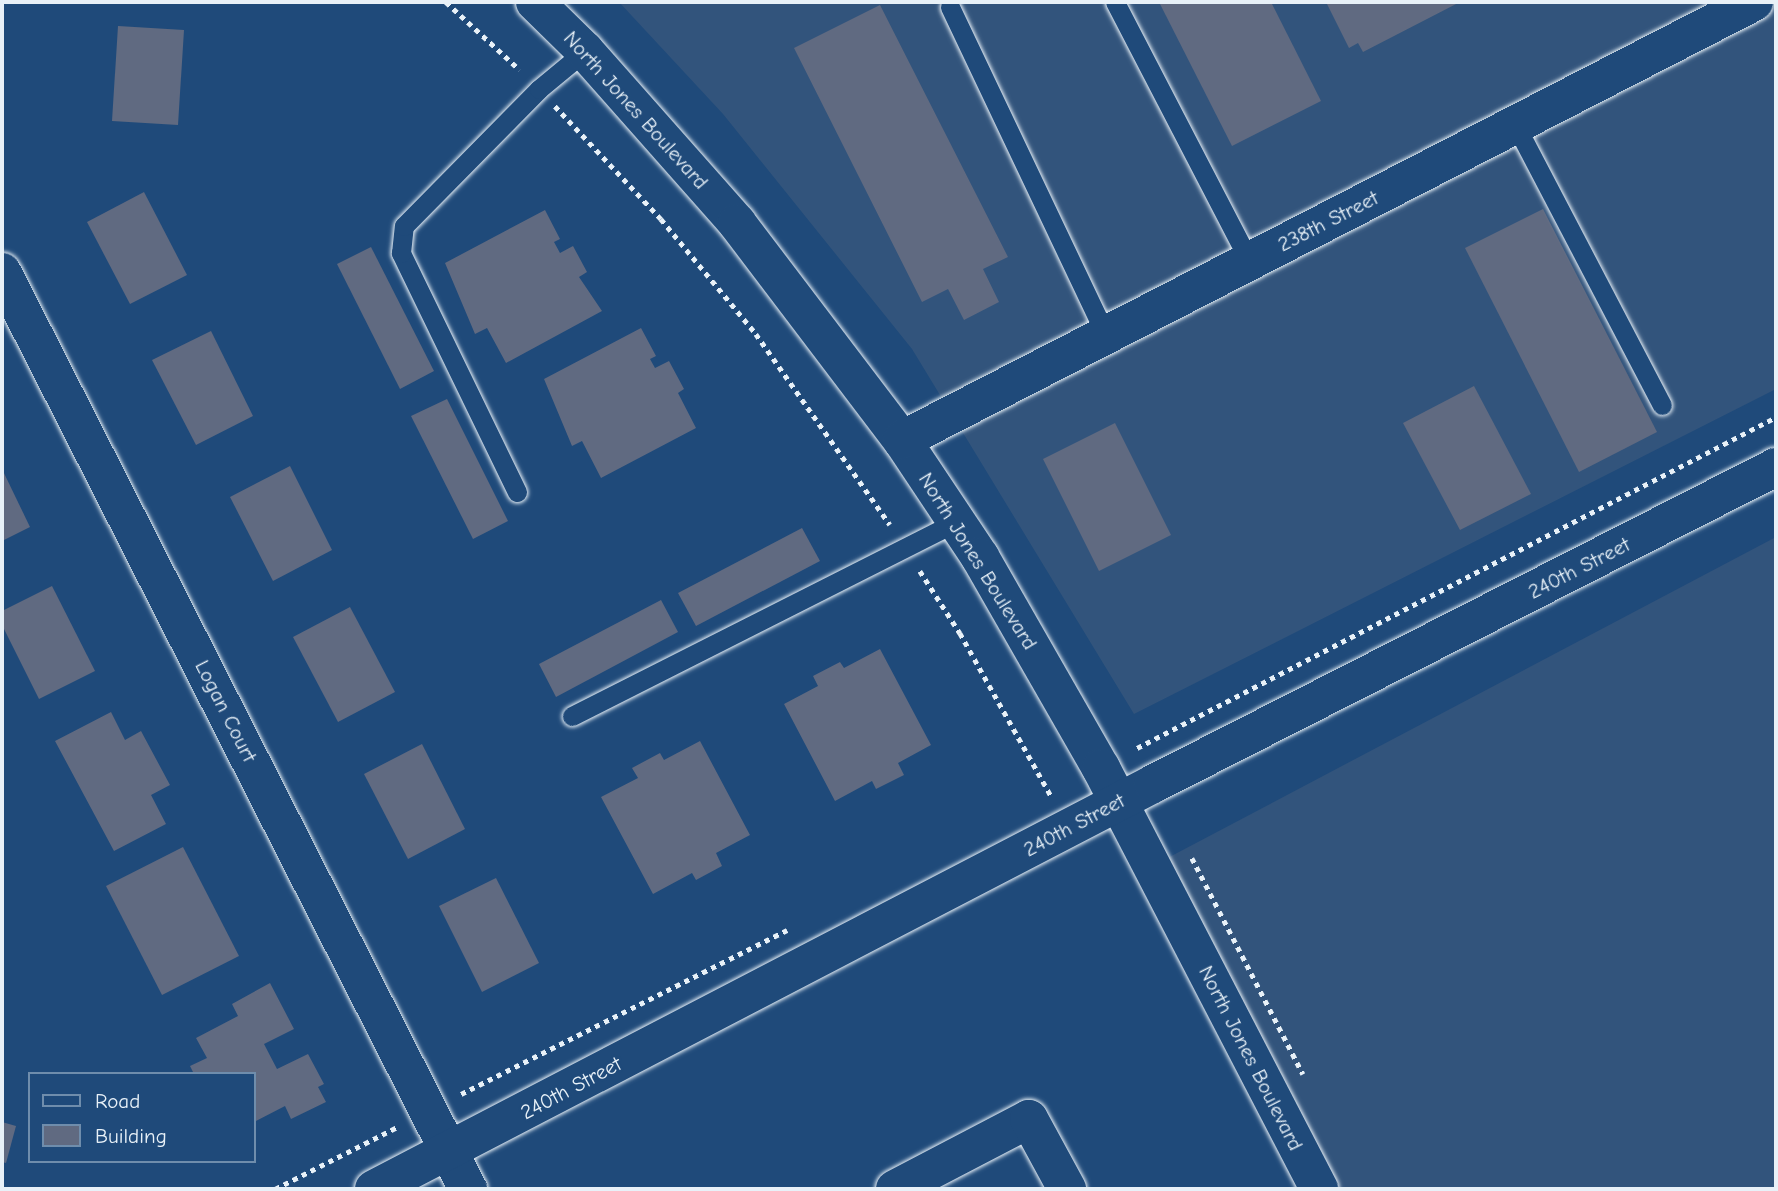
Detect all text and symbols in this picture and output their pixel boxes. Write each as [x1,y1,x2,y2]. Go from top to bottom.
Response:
street label: North Jones Boulevard [558,26,714,194]
street label: 238th Street [1274,185,1382,257]
street label: North Jones Boulevard [913,468,1043,654]
street label: 240th Street [1524,532,1634,604]
street label: Logan Court [190,656,262,766]
street label: 240th Street [1019,788,1129,862]
street label: North Jones Boulevard [1193,961,1309,1155]
street label: 240th Street [516,1051,626,1125]
legend [28,1072,256,1163]
text: Road [95,1089,140,1113]
text: Building [95,1124,167,1148]

